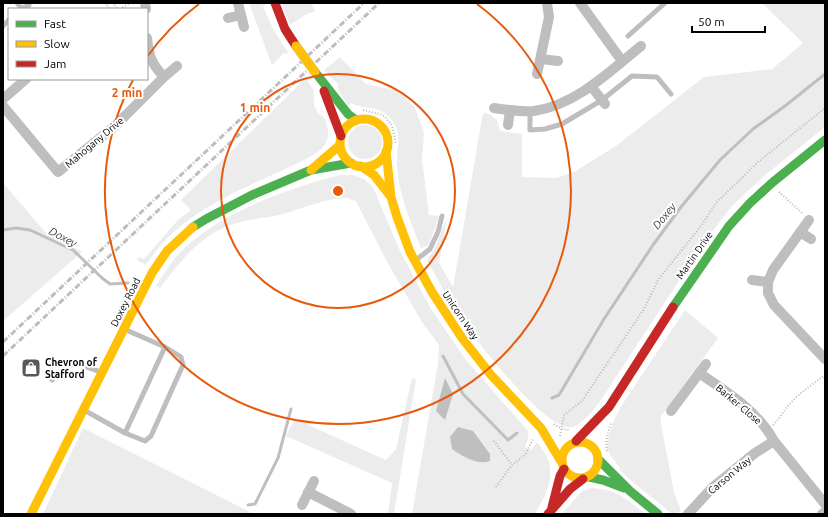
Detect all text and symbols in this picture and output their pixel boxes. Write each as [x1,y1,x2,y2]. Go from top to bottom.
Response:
legend [8,8,148,80]
scale bar [692,8,765,34]
text: 50 m [698,15,725,28]
text: Fast [44,17,66,30]
text: Slow [44,37,70,50]
text: Jam [44,57,66,70]
text: 2 min [112,86,142,99]
text: 1 min [240,101,270,114]
street label: Mahogany Drive [63,115,126,170]
centre of rings [331,184,345,198]
water label: Doxey [650,200,678,231]
water label: Doxey [47,225,80,250]
street label: Martin Drive [674,229,715,281]
street label: Doxey Road [108,276,143,329]
street label: Unicorn Way [440,289,481,342]
shop icon: Chevron of Stafford [20,357,42,379]
place label: Chevron of Stafford [45,357,98,380]
street label: Barker Close [714,382,764,427]
street label: Carson Way [706,454,753,496]

